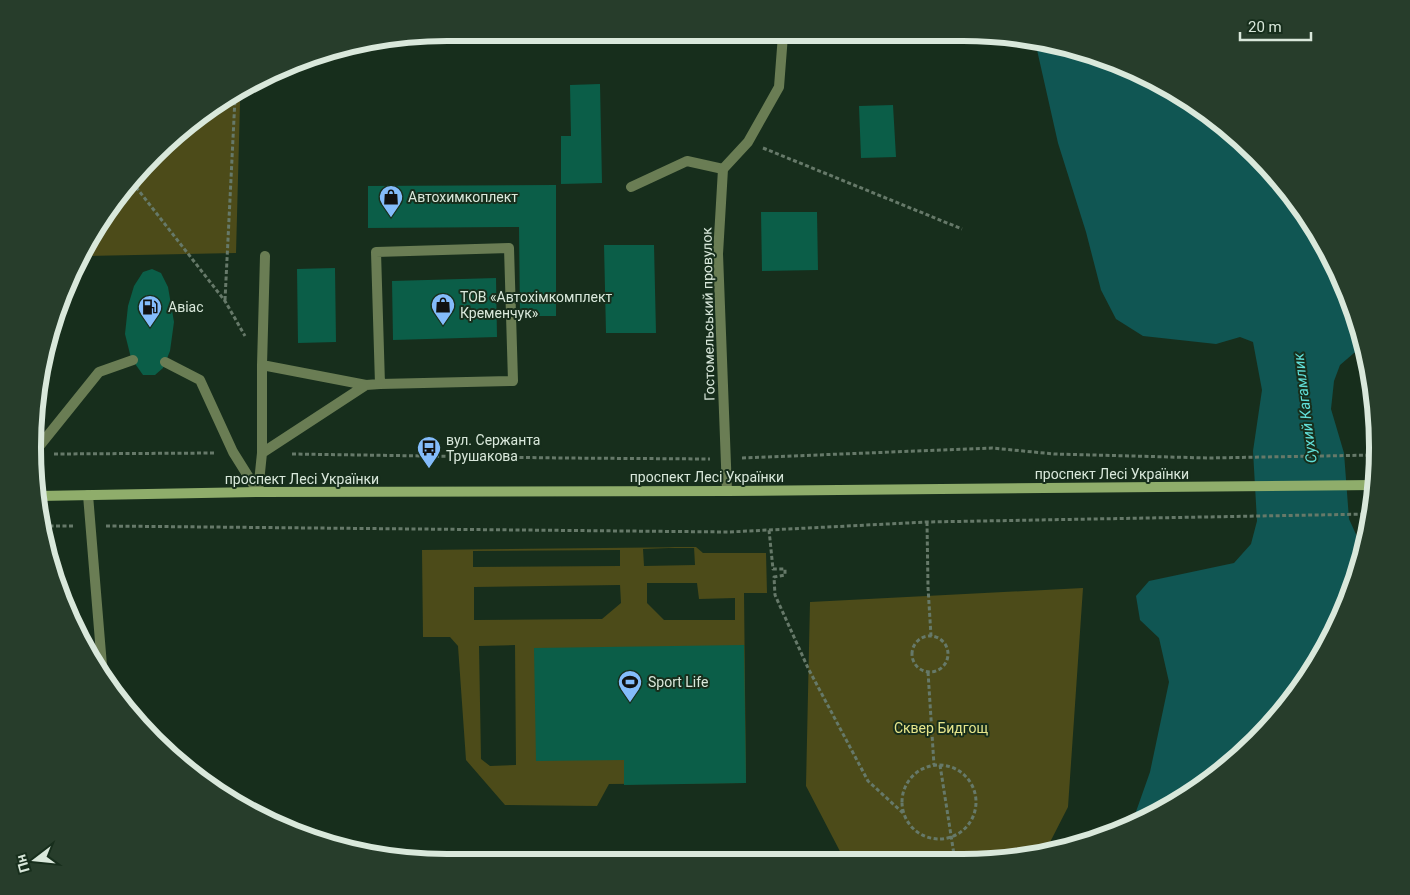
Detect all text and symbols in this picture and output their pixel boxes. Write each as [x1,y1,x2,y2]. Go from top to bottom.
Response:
scale bar [1240,10,1311,42]
text: 20 m [1248,18,1282,36]
shop icon: Автохимкоплект [378,184,404,218]
place label: Автохимкоплект [408,189,518,205]
street label: Гостомельський провулок [698,227,718,401]
place label: ТОВ «Автохімкомплект Кременчук» [460,289,613,321]
shop icon: ТОВ «Автохімкомплект Кременчук» [430,292,456,326]
fuel station icon: Авіас [137,294,163,328]
place label: Авіас [168,299,204,315]
water label: Сухий Кагамлик [1289,351,1321,464]
place label: вул. Сержанта Трушакова [446,432,540,464]
bus stop icon: вул. Сержанта Трушакова [416,435,442,469]
street label: проспект Лесі Українки [1035,466,1189,482]
street label: проспект Лесі Українки [630,469,784,485]
street label: проспект Лесі Українки [225,471,379,487]
sports icon: Sport Life [617,669,643,703]
place label: Sport Life [648,674,708,690]
park label: Сквер Бидгощ [894,720,988,736]
north arrow [10,835,60,885]
text: Пн [12,853,33,874]

